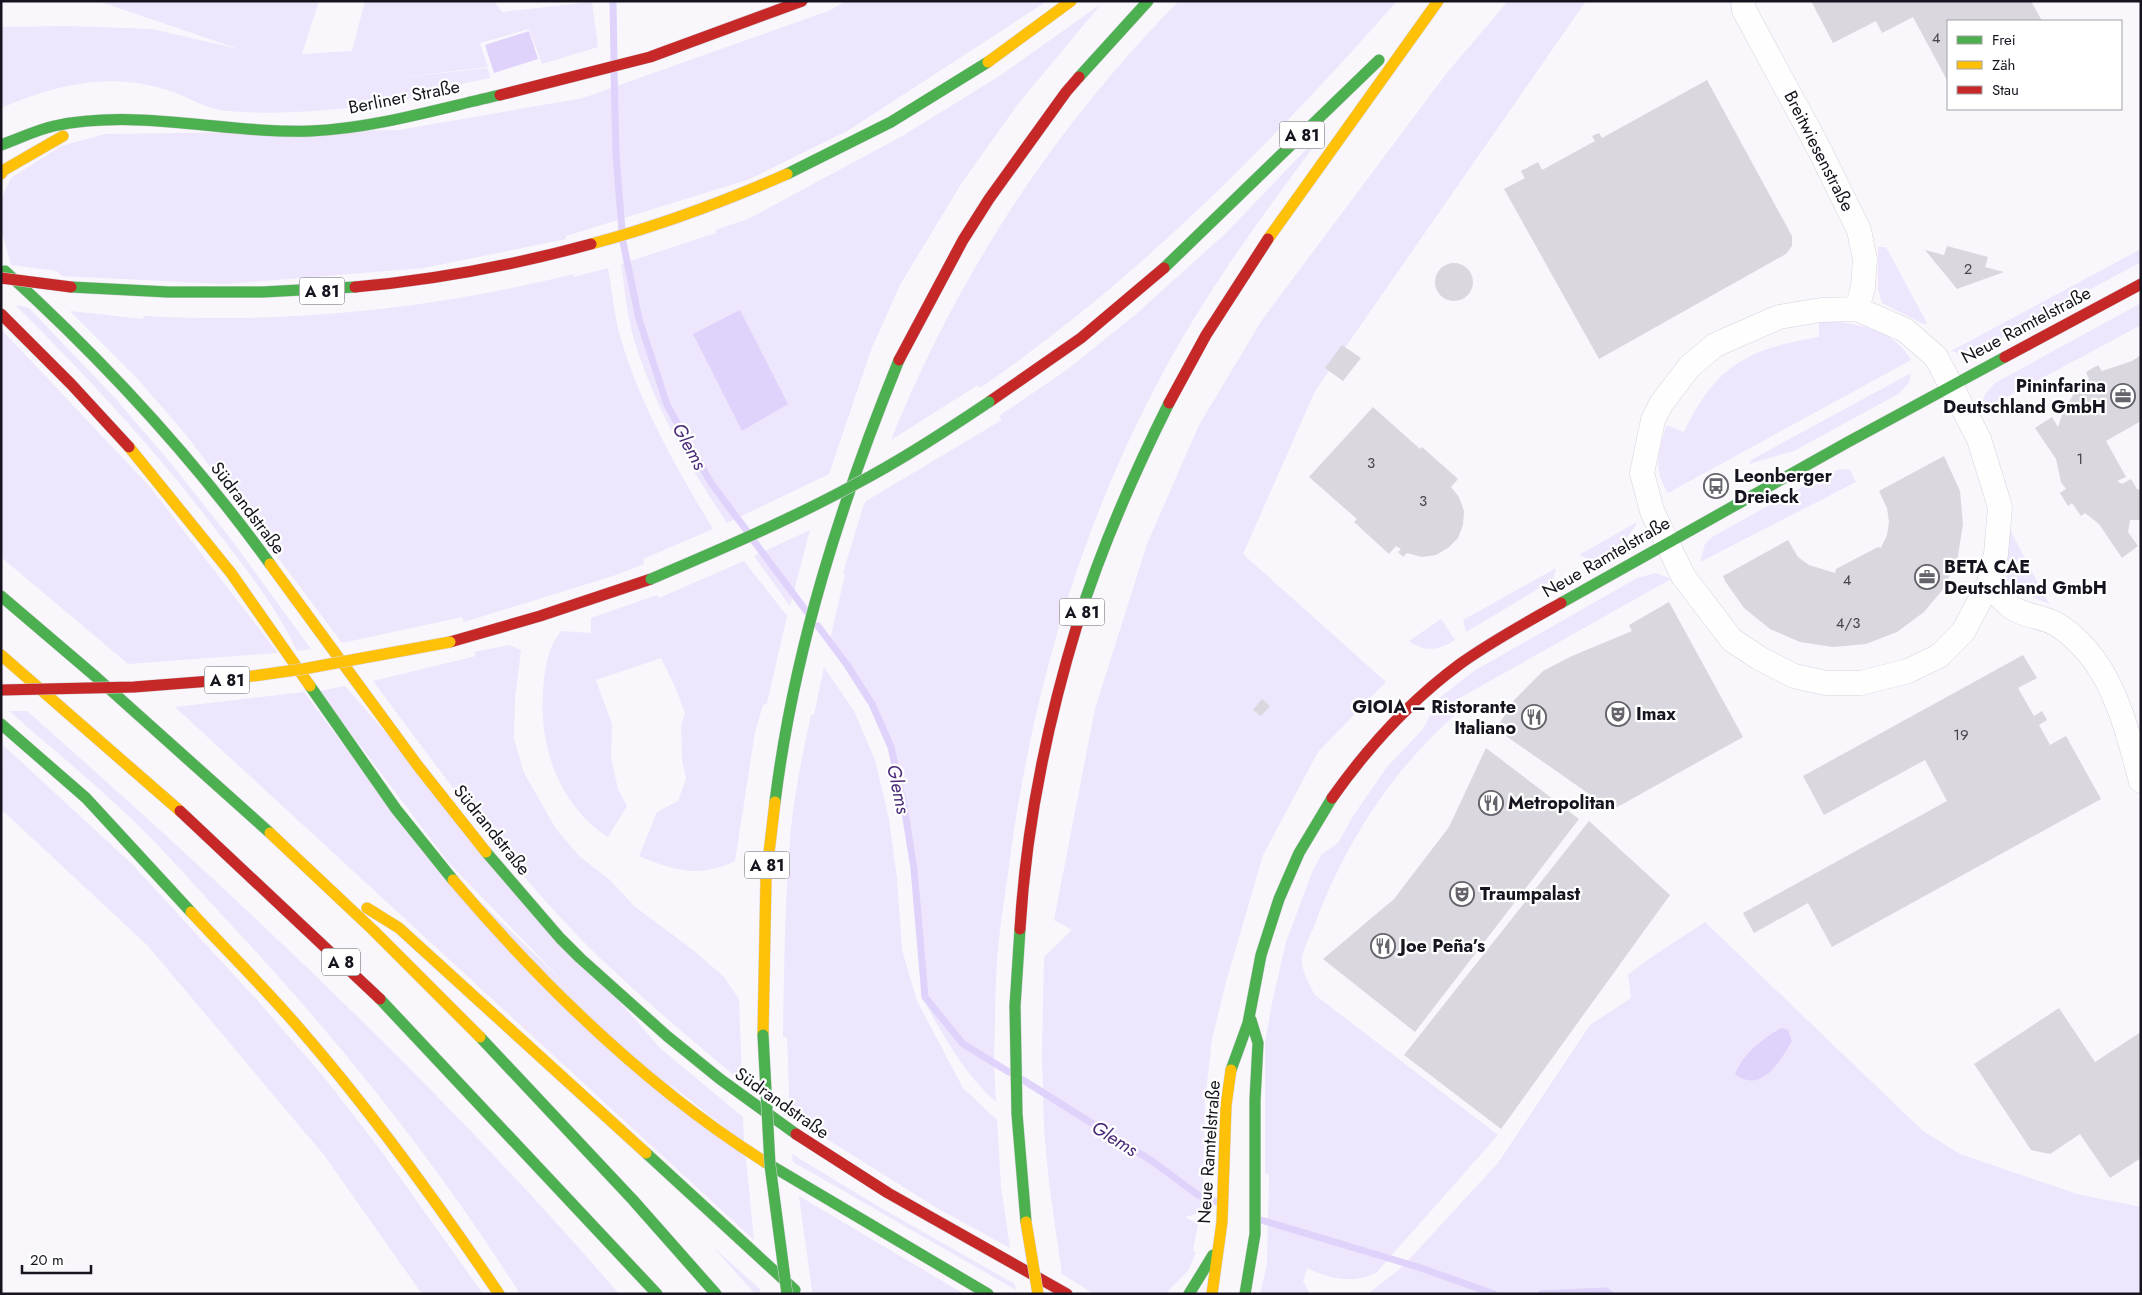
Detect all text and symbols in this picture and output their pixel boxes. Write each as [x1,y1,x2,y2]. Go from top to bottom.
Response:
legend [1947,20,2122,110]
house number: 4 [1932,27,1941,49]
text: Frei [1992,29,2016,51]
text: Zäh [1992,54,2015,76]
street label: Berliner Straße [346,73,462,121]
text: Stau [1992,79,2019,101]
street label: Breitwiesenstraße [1777,86,1861,216]
road number: A 81 [1280,122,1324,148]
house number: 2 [1964,258,1972,280]
road number: A 81 [300,278,344,304]
street label: Neue Ramtelstraße [1956,280,2096,370]
place label: Pininfarina Deutschland GmbH [1943,373,2106,420]
office icon: Pininfarina Deutschland GmbH [2110,383,2136,409]
water label: Glems [666,418,714,475]
house number: 1 [2077,448,2083,470]
house number: 3 [1367,452,1375,474]
street label: Südrandstraße [205,456,291,560]
place label: Leonberger Dreieck [1734,463,1833,510]
bus stop icon: Leonberger Dreieck [1703,473,1729,499]
house number: 3 [1419,490,1427,512]
street label: Neue Ramtelstraße [1537,510,1675,604]
place label: BETA CAE Deutschland GmbH [1944,554,2107,601]
office icon: BETA CAE Deutschland GmbH [1914,564,1940,590]
house number: 4 [1843,569,1852,591]
road number: A 81 [1060,598,1104,626]
house number: 4/3 [1836,612,1860,634]
road number: A 81 [204,666,250,694]
place label: GIOIA – Ristorante Italiano [1352,694,1516,741]
theatre icon: Imax [1605,701,1631,727]
place label: Imax [1636,701,1676,727]
restaurant icon: GIOIA – Ristorante Italiano [1521,704,1547,730]
house number: 19 [1953,724,1969,746]
water label: Glems [880,762,917,817]
street label: Südrandstraße [447,779,537,881]
restaurant icon: Metropolitan [1478,790,1504,816]
place label: Metropolitan [1508,790,1615,816]
road number: A 81 [744,852,790,878]
theatre icon: Traumpalast [1449,881,1475,907]
place label: Traumpalast [1480,881,1580,907]
restaurant icon: Joe Peña’s [1370,933,1396,959]
place label: Joe Peña’s [1397,933,1485,959]
road number: A 8 [322,949,360,976]
street label: Südrandstraße [730,1061,834,1145]
street label: Neue Ramtelstraße [1191,1079,1227,1225]
water label: Glems [1086,1114,1144,1163]
scale bar [22,1242,91,1274]
text: 20 m [30,1249,64,1271]

